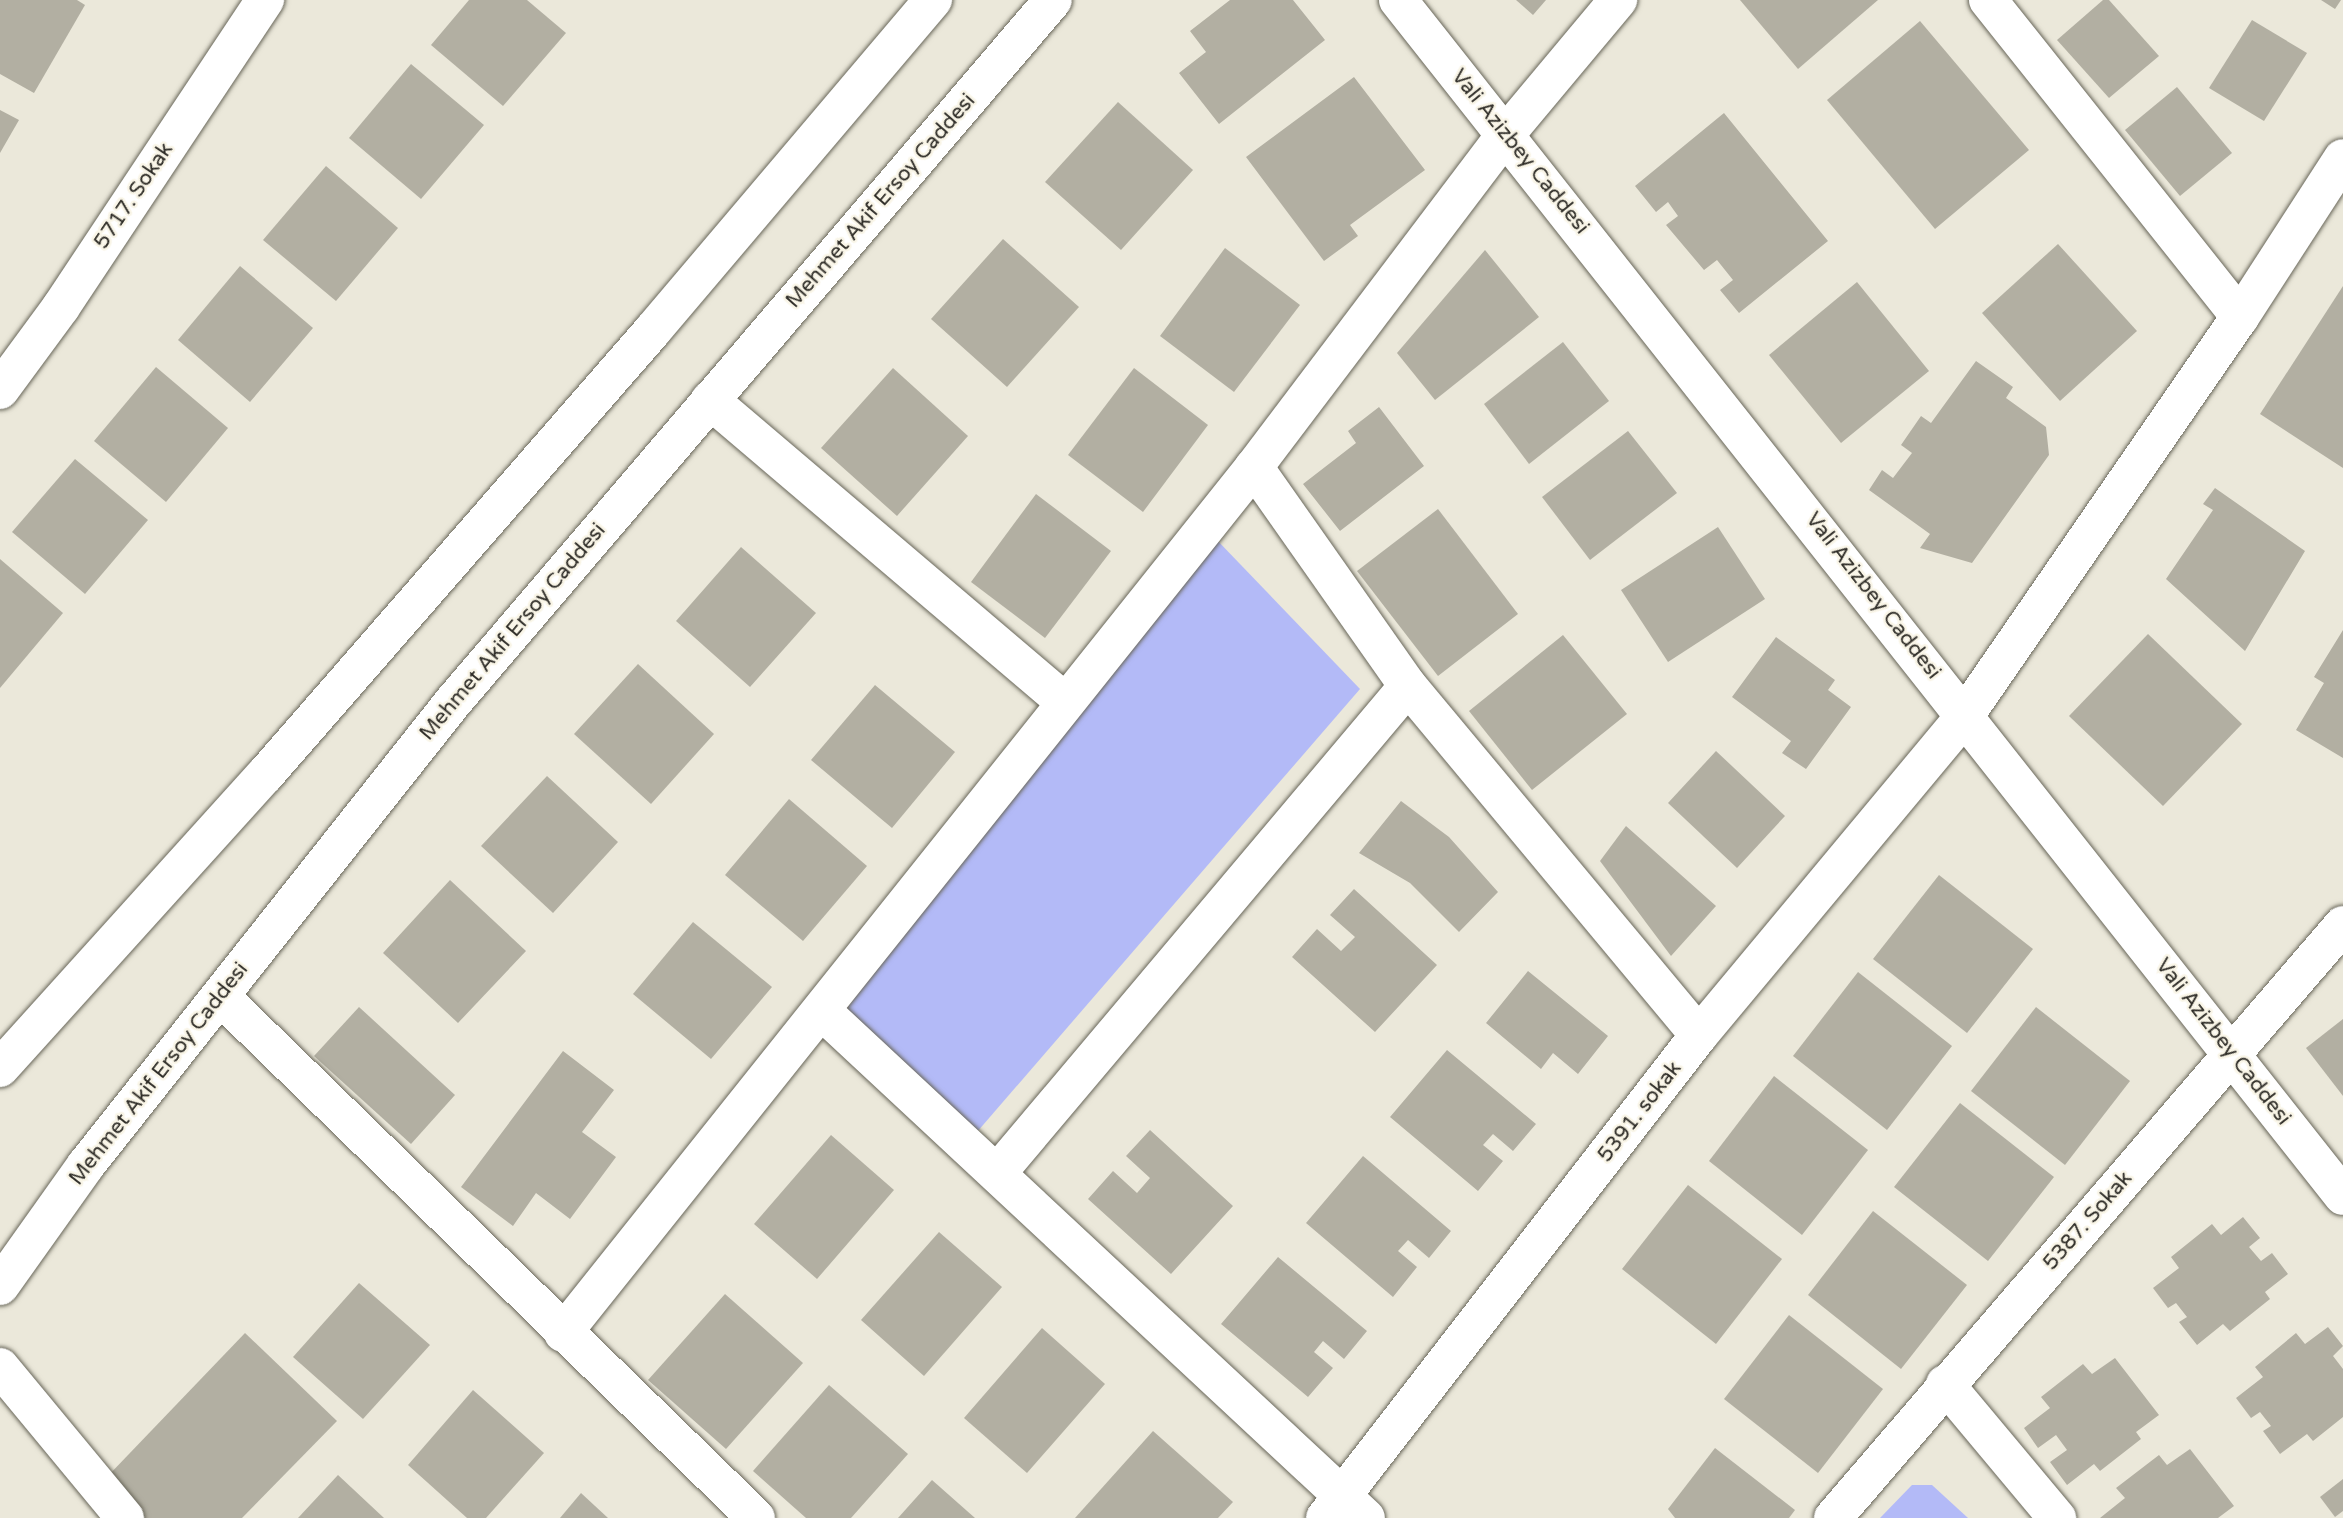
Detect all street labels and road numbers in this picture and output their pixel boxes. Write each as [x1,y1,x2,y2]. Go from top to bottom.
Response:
street label: Vali Azizbey Caddesi [1446,64,1594,240]
street label: Mehmet Akif Ersoy Caddesi [781,89,981,313]
street label: 5717. Sokak [89,138,179,254]
street label: Vali Azizbey Caddesi [1800,508,1946,684]
street label: Mehmet Akif Ersoy Caddesi [415,518,611,746]
street label: Vali Azizbey Caddesi [2150,954,2296,1130]
street label: Mehmet Akif Ersoy Caddesi [64,958,254,1190]
street label: 5391. sokak [1593,1057,1687,1167]
street label: 5387. Sokak [2038,1166,2138,1276]

